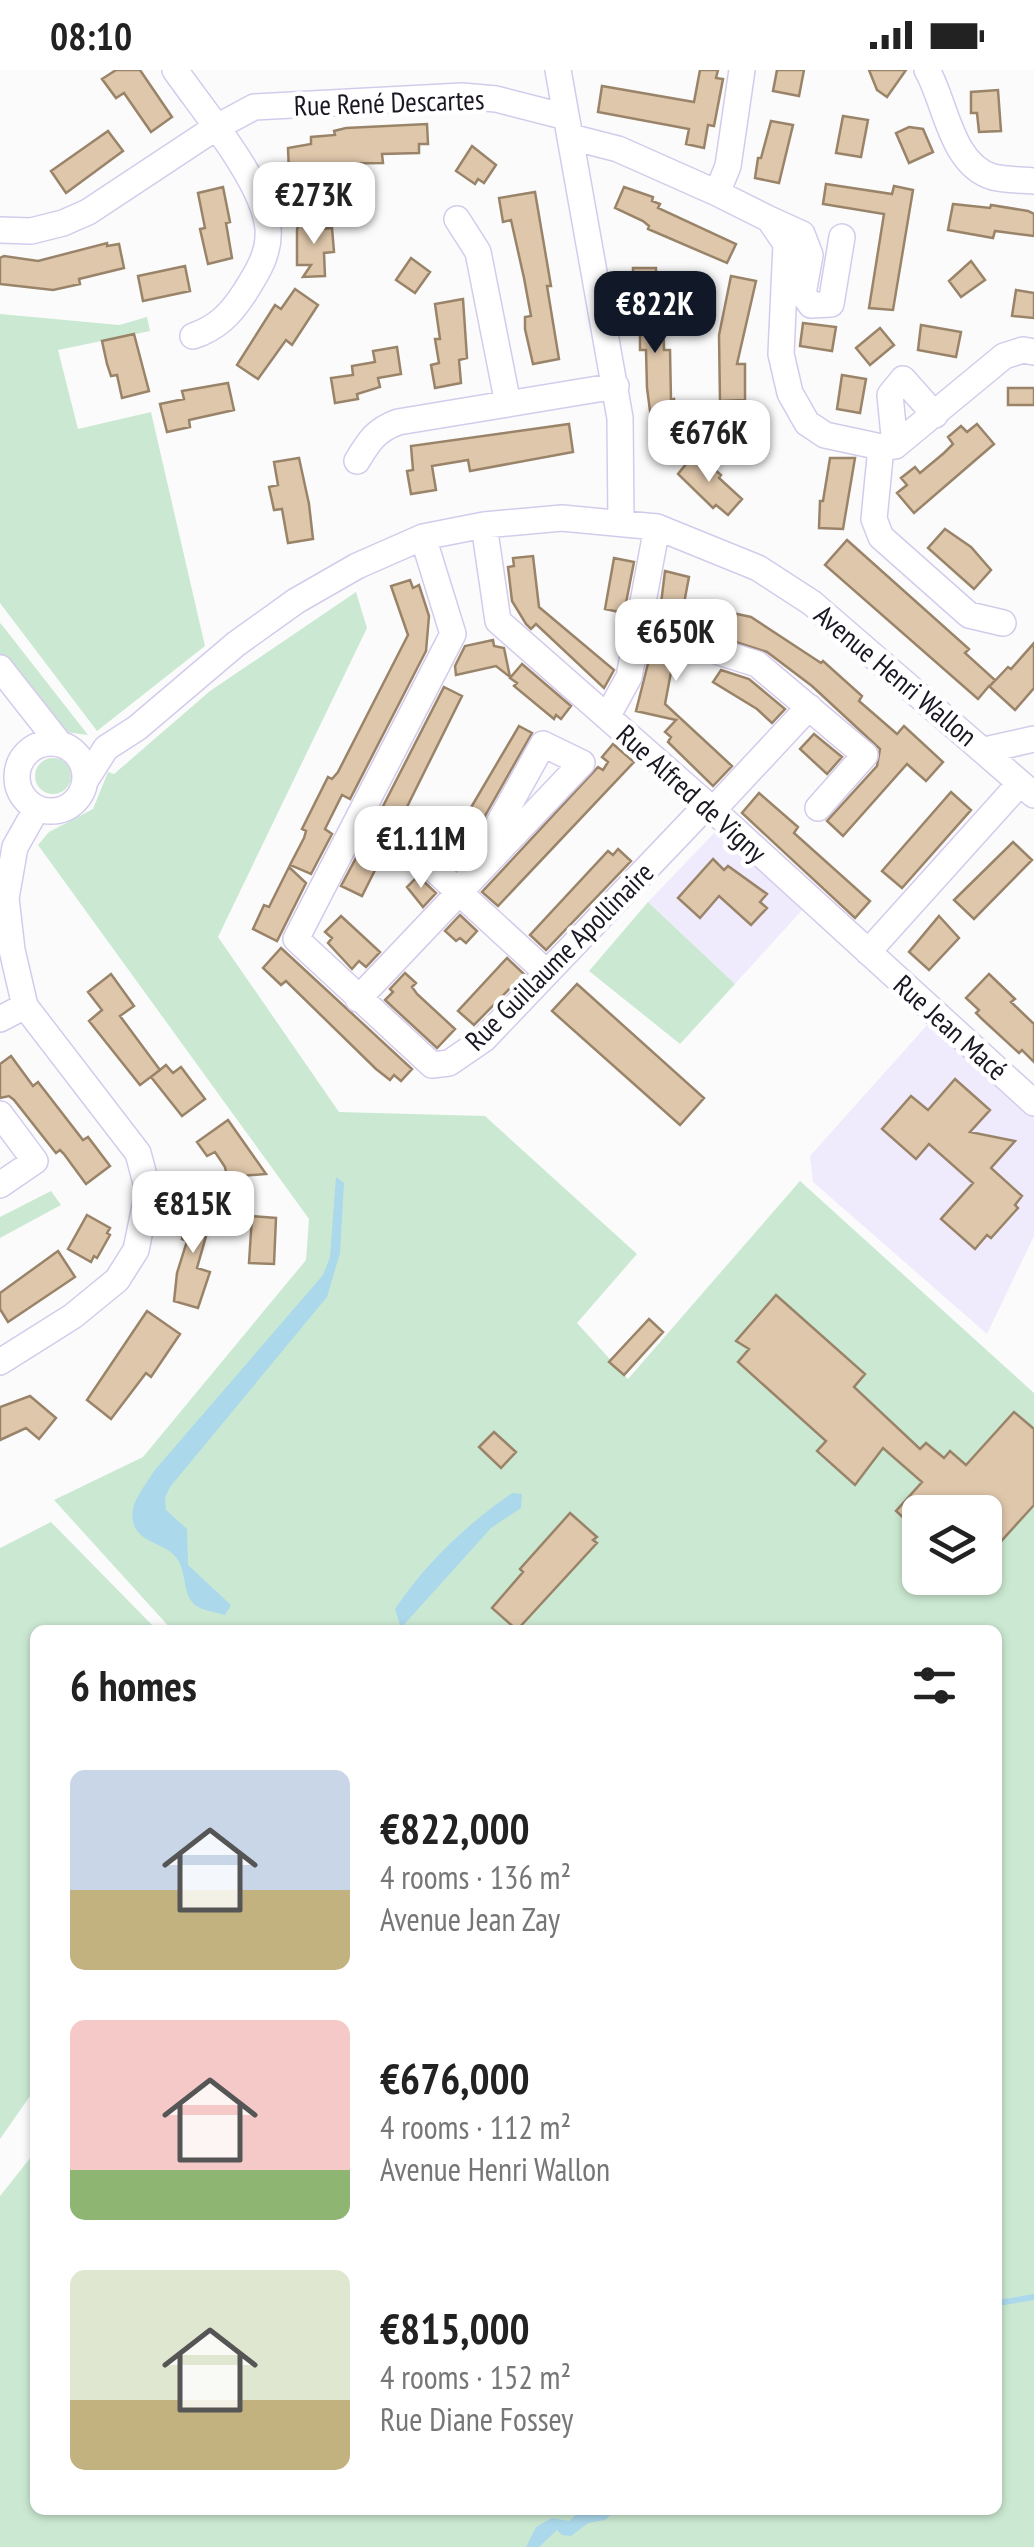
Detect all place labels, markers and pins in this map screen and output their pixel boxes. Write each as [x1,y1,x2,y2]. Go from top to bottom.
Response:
pin: €273K [244,162,384,247]
pin: €822K [585,271,725,356]
pin: €676K [639,400,779,485]
pin: €650K [606,599,746,684]
pin: €1.11M [340,806,502,891]
pin: €815K [123,1171,263,1256]

